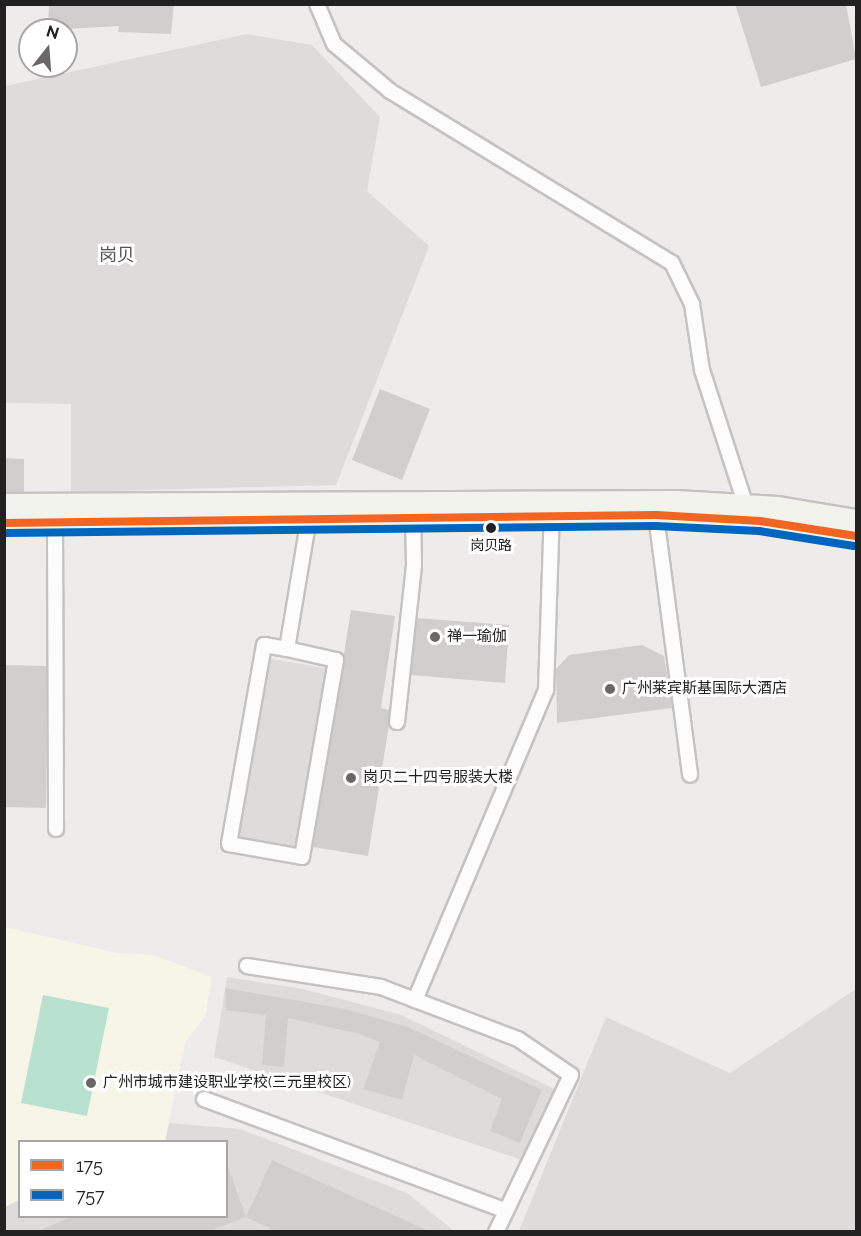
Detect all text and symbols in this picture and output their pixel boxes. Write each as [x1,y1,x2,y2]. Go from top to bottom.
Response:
north arrow [18,18,78,78]
text: N [44,21,61,43]
district label: 岗贝 [99,244,135,266]
marker: 岗贝路 [485,522,497,534]
place label: 岗贝路 [470,537,512,553]
place label: 禅一瑜伽 [447,628,507,646]
marker: 禅一瑜伽 [428,630,442,644]
place label: 广州莱宾斯基国际大酒店 [622,680,787,698]
marker: 广州莱宾斯基国际大酒店 [603,682,617,696]
place label: 岗贝二十四号服装大楼 [363,769,513,787]
marker: 岗贝二十四号服装大楼 [344,771,358,785]
place label: 广州市城市建设职业学校(三元里校区) [103,1074,351,1092]
marker: 广州市城市建设职业学校(三元里校区) [84,1076,98,1090]
legend [18,1140,228,1218]
text: 175 [76,1155,103,1176]
text: 757 [76,1185,105,1206]

